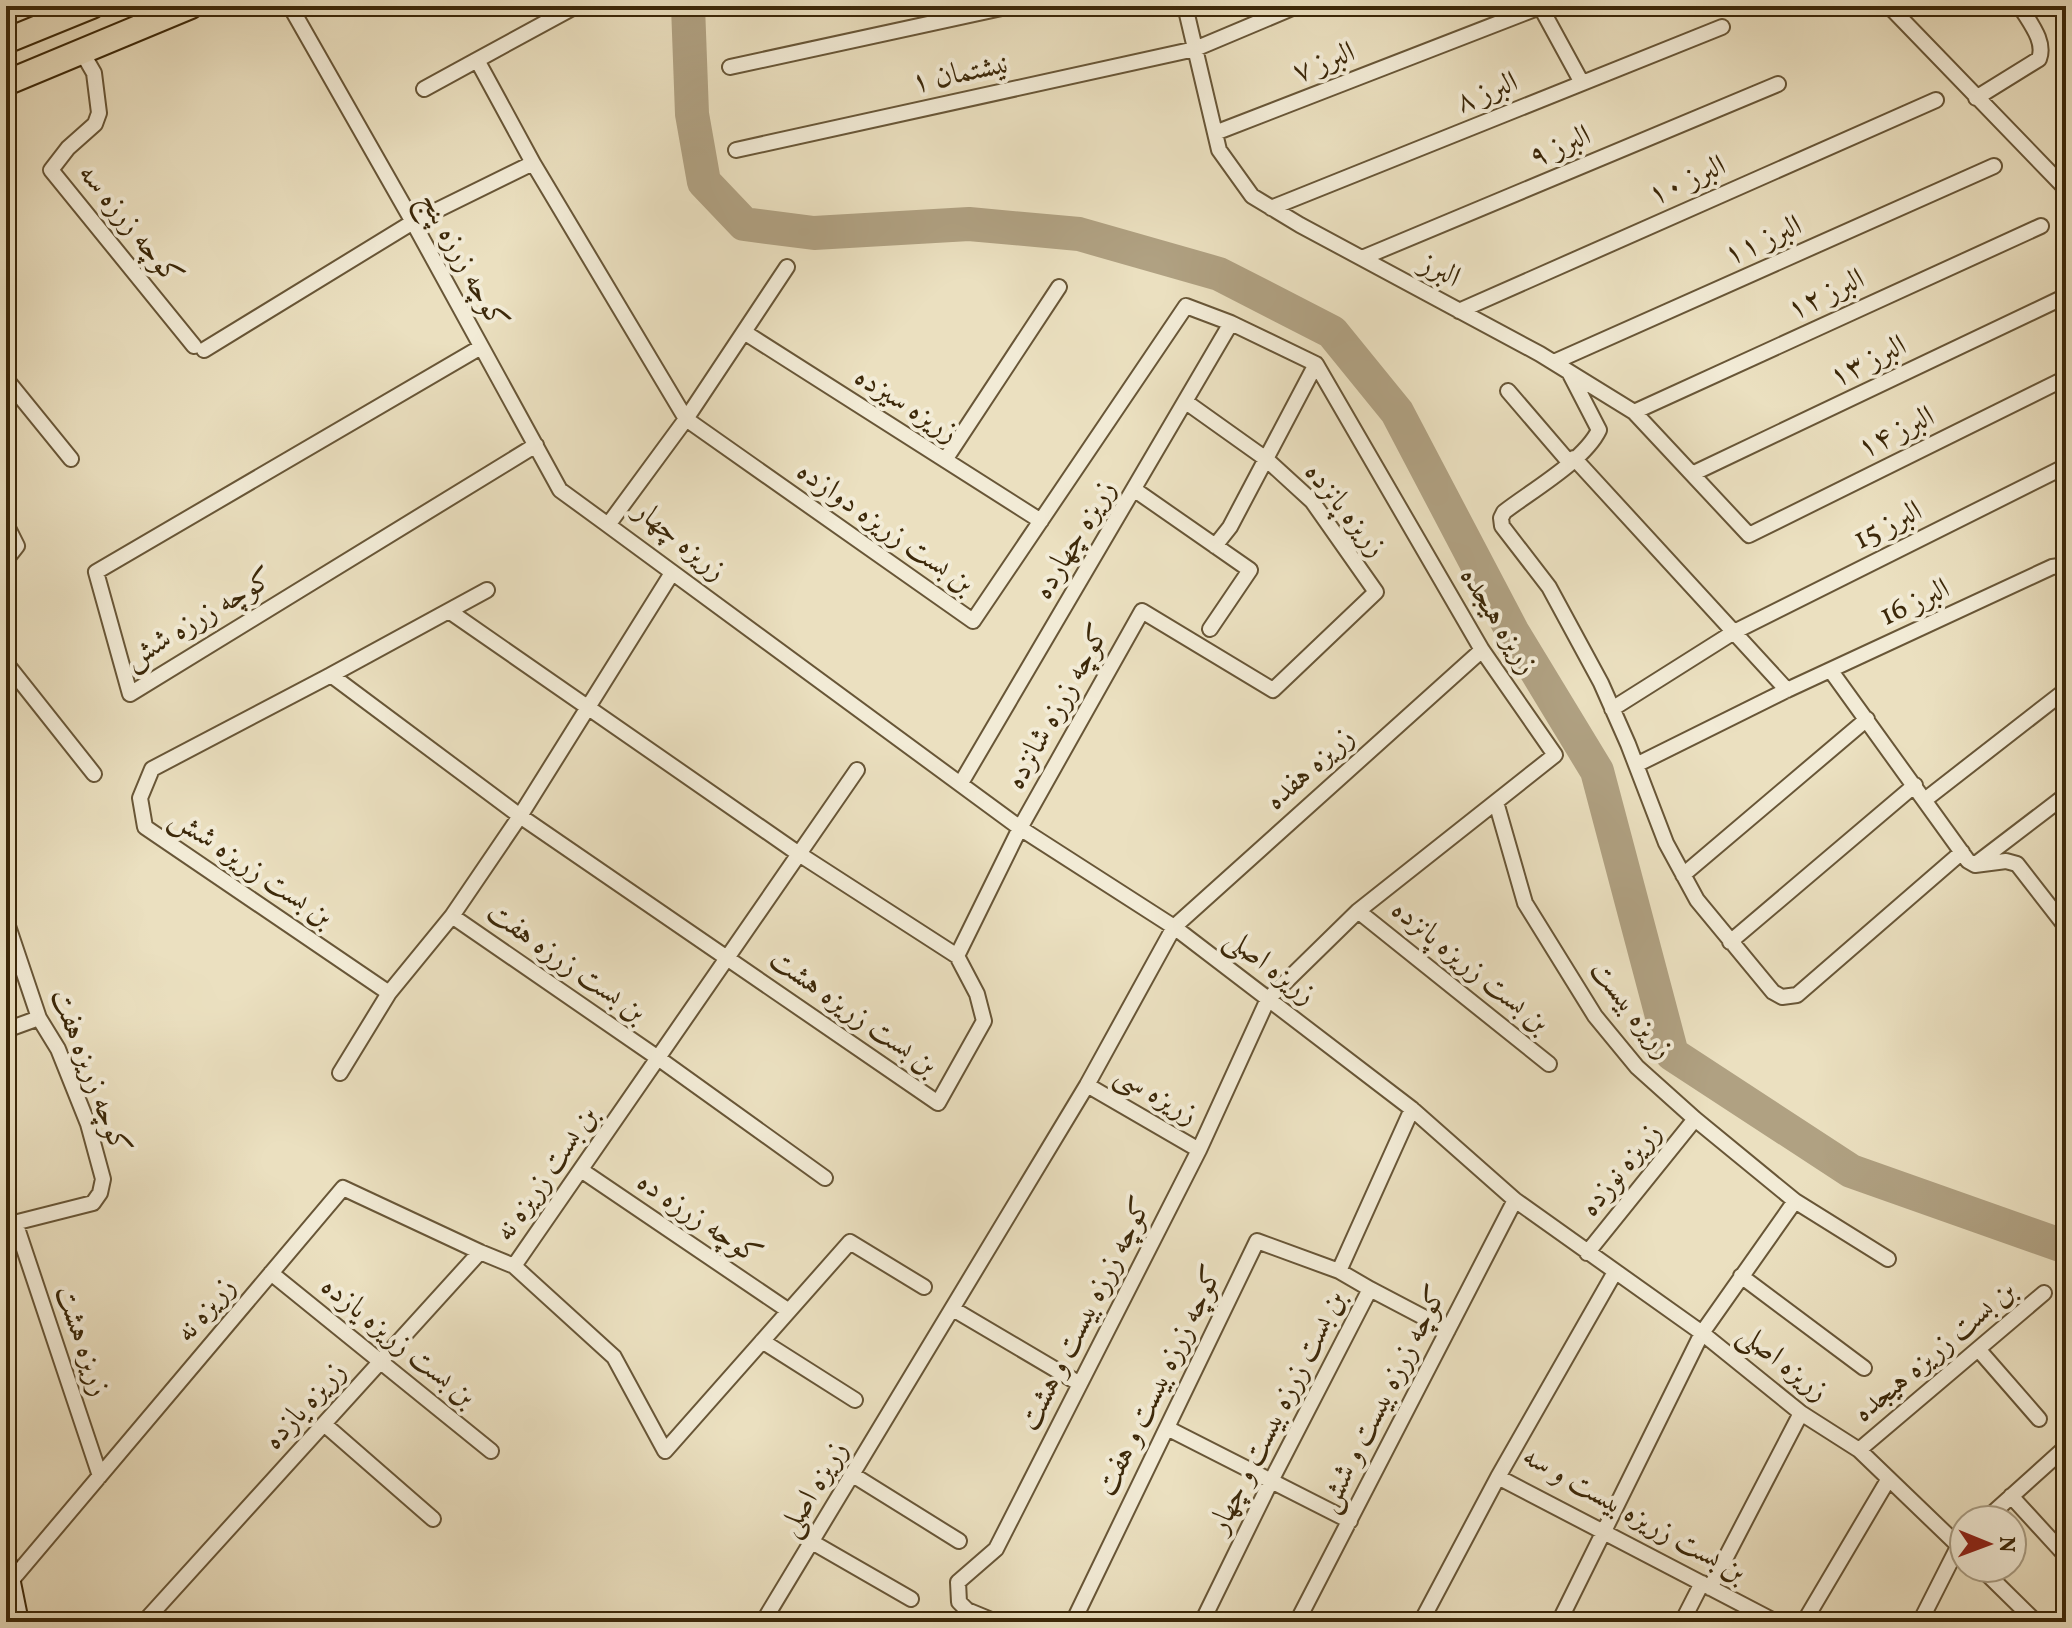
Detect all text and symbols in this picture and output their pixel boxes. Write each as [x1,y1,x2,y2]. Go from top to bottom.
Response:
street label: البرز ۷ [1287,32,1361,94]
street label: نيشتمان ۱ [908,43,1012,105]
street label: البرز ۸ [1450,62,1524,124]
street label: البرز ۹ [1522,115,1598,179]
street label: البرز ۱۰ [1641,145,1733,217]
street label: کوچه زرزه سه [67,155,193,295]
street label: کوچه زرزه پنج [404,184,518,339]
street label: البرز ۱۱ [1717,205,1809,277]
street label: البرز [1410,242,1468,299]
street label: البرز ۱۲ [1780,259,1872,331]
street label: البرز ۱۳ [1822,325,1914,399]
street label: زریزه سیزده [846,356,966,454]
street label: البرز ۱۴ [1850,396,1942,470]
street label: بن بست زریزه دوازده [788,451,983,605]
street label: زریزه پانزده [1294,454,1396,566]
street label: زریزه چهارده [1023,472,1127,608]
street label: زریزه چهار [623,489,735,591]
street label: البرز 15 [1846,491,1930,561]
street label: کوچه زرزه شش [116,558,282,680]
street label: زریزه هیجده [1448,559,1548,683]
street label: البرز 16 [1873,569,1957,637]
street label: کوچه زرزه شانزده [995,617,1121,797]
street label: زریزه هفده [1256,717,1364,821]
street label: بن بست زریزه شش [161,798,342,939]
street label: بن بست زریزه پانزده [1382,890,1559,1044]
street label: بن بست زرزه هفت [478,892,655,1034]
street label: زریزه اصلی [1215,919,1325,1015]
street label: بن بست زریزه هشت [760,939,946,1087]
street label: زریزه بیست [1579,952,1683,1068]
street label: کوچه زریزه هفت [39,983,141,1161]
street label: زریزه سی [1107,1054,1205,1136]
street label: بن بست زریزه نه [485,1097,609,1250]
street label: زریزه نوزده [1570,1114,1672,1226]
street label: کوچه زرزه ده [628,1162,770,1276]
street label: کوچه زرزه بیست و هشت [1009,1190,1163,1438]
street label: کوچه زرزه بیست و هفت [1086,1259,1234,1503]
street label: بن بست زریزه یازده [311,1266,485,1418]
street label: زریزه نه [166,1268,246,1352]
street label: بن بست زریزه هیجده [1844,1271,2026,1433]
street label: کوچه زرزه بیست و شش [1308,1278,1458,1520]
street label: زریزه هشت [43,1280,121,1402]
street label: بن بست زرزه بیست و چهار [1197,1283,1358,1543]
street label: زریزه اصلی [1729,1314,1837,1412]
street label: زریزه یازده [254,1352,356,1460]
street label: زریزه اصلی [769,1433,859,1545]
street label: بن بست زریزه بیست و سه [1514,1436,1754,1594]
north arrow [1948,1504,2028,1584]
text: N [1990,1536,2021,1553]

